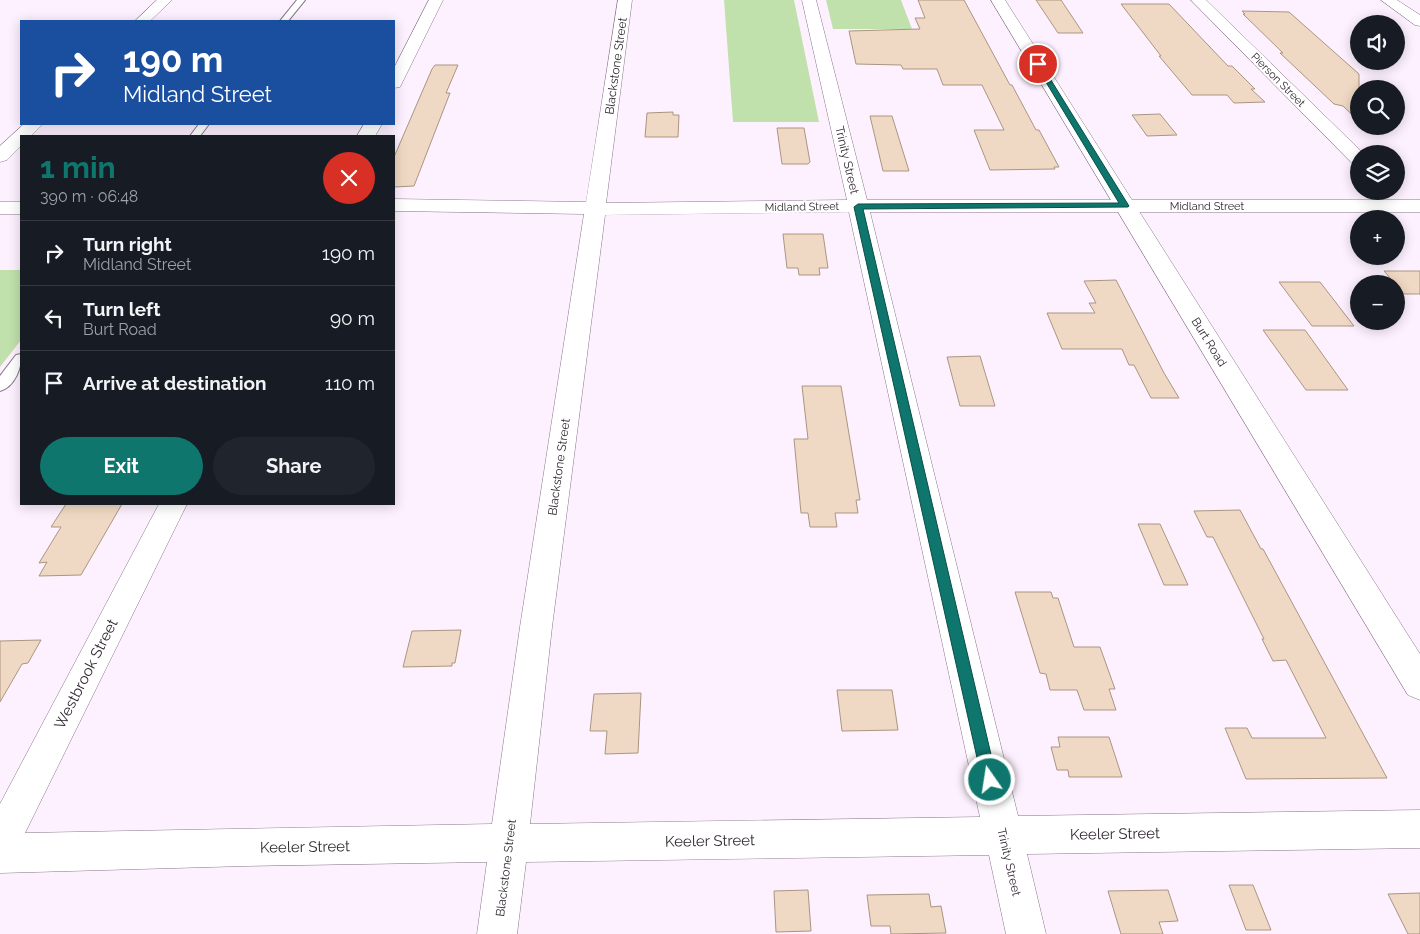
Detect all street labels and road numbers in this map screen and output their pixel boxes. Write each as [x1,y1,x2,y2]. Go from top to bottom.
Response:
street label: Blackstone Street [602,17,630,115]
street label: Pierson Street [1248,50,1308,110]
street label: Trinity Street [832,125,862,195]
street label: Midland Street [765,200,840,214]
street label: Midland Street [1170,200,1245,213]
street label: Burt Road [1188,315,1230,369]
street label: Blackstone Street [545,418,573,516]
street label: Westbrook Street [50,616,122,732]
street label: Blackstone Street [493,819,519,917]
street label: Keeler Street [1070,824,1160,844]
street label: Trinity Street [994,827,1024,897]
street label: Keeler Street [665,831,755,851]
street label: Keeler Street [260,837,350,857]

